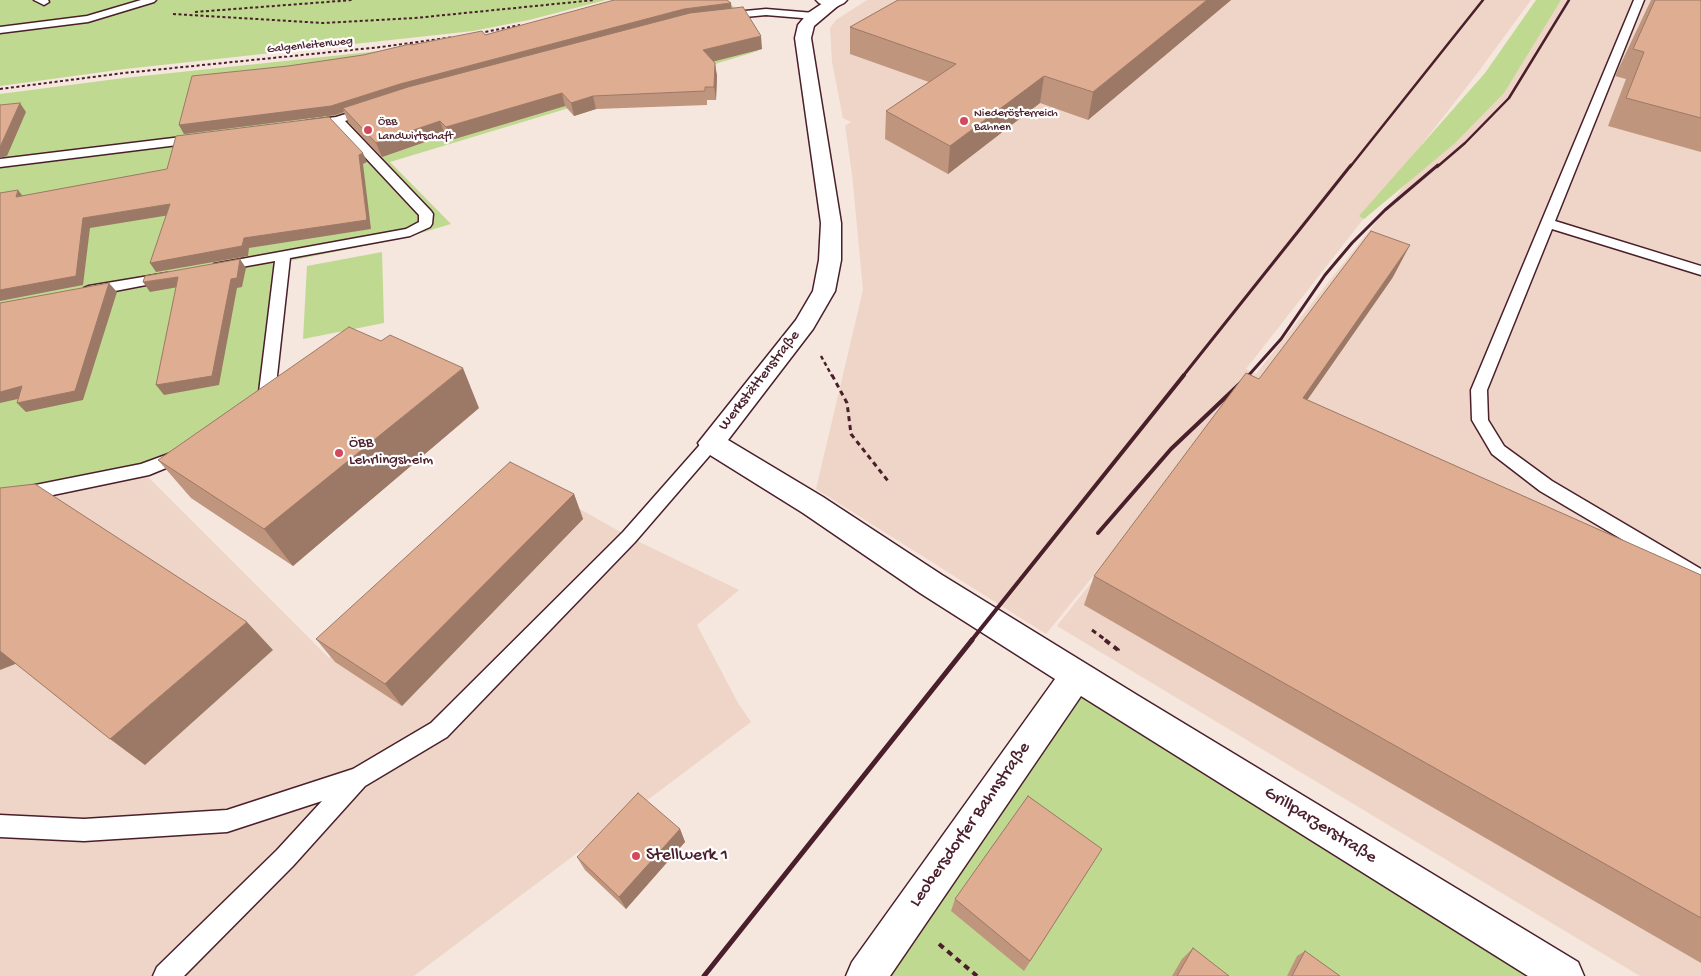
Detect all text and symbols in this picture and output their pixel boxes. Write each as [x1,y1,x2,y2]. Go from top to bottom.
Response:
street label: Galgenleitenweg [266,34,354,58]
place label: Niederösterreich Bahnen [974,107,1058,135]
marker: Niederösterreich Bahnen [958,115,970,127]
place label: ÖBB Landwirtschaft [378,116,453,144]
marker: ÖBB Landwirtschaft [362,124,374,136]
street label: Werkstättenstraße [715,328,805,434]
place label: ÖBB Lehrlingsheim [349,435,433,470]
marker: ÖBB Lehrlingsheim [333,447,345,459]
street label: Leobersdorfer Bahnstraße [906,738,1036,912]
street label: Grillparzerstraße [1260,783,1380,869]
place label: Stellwerk 1 [646,845,728,867]
marker: Stellwerk 1 [630,850,642,862]

